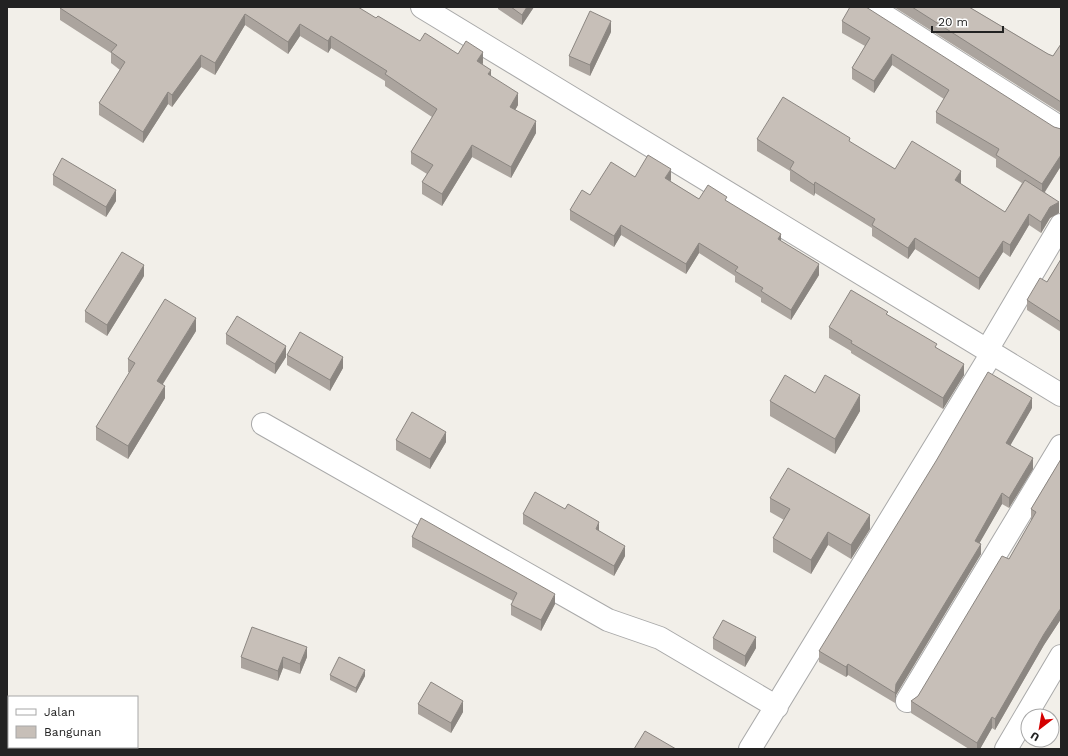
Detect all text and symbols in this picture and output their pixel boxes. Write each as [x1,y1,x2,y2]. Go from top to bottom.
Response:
scale bar [932,8,1003,34]
text: 20 m [938,15,968,29]
legend [8,696,138,748]
text: Jalan [44,705,75,719]
north arrow [1020,708,1060,748]
text: Bangunan [44,725,102,739]
text: U [1028,728,1042,744]

